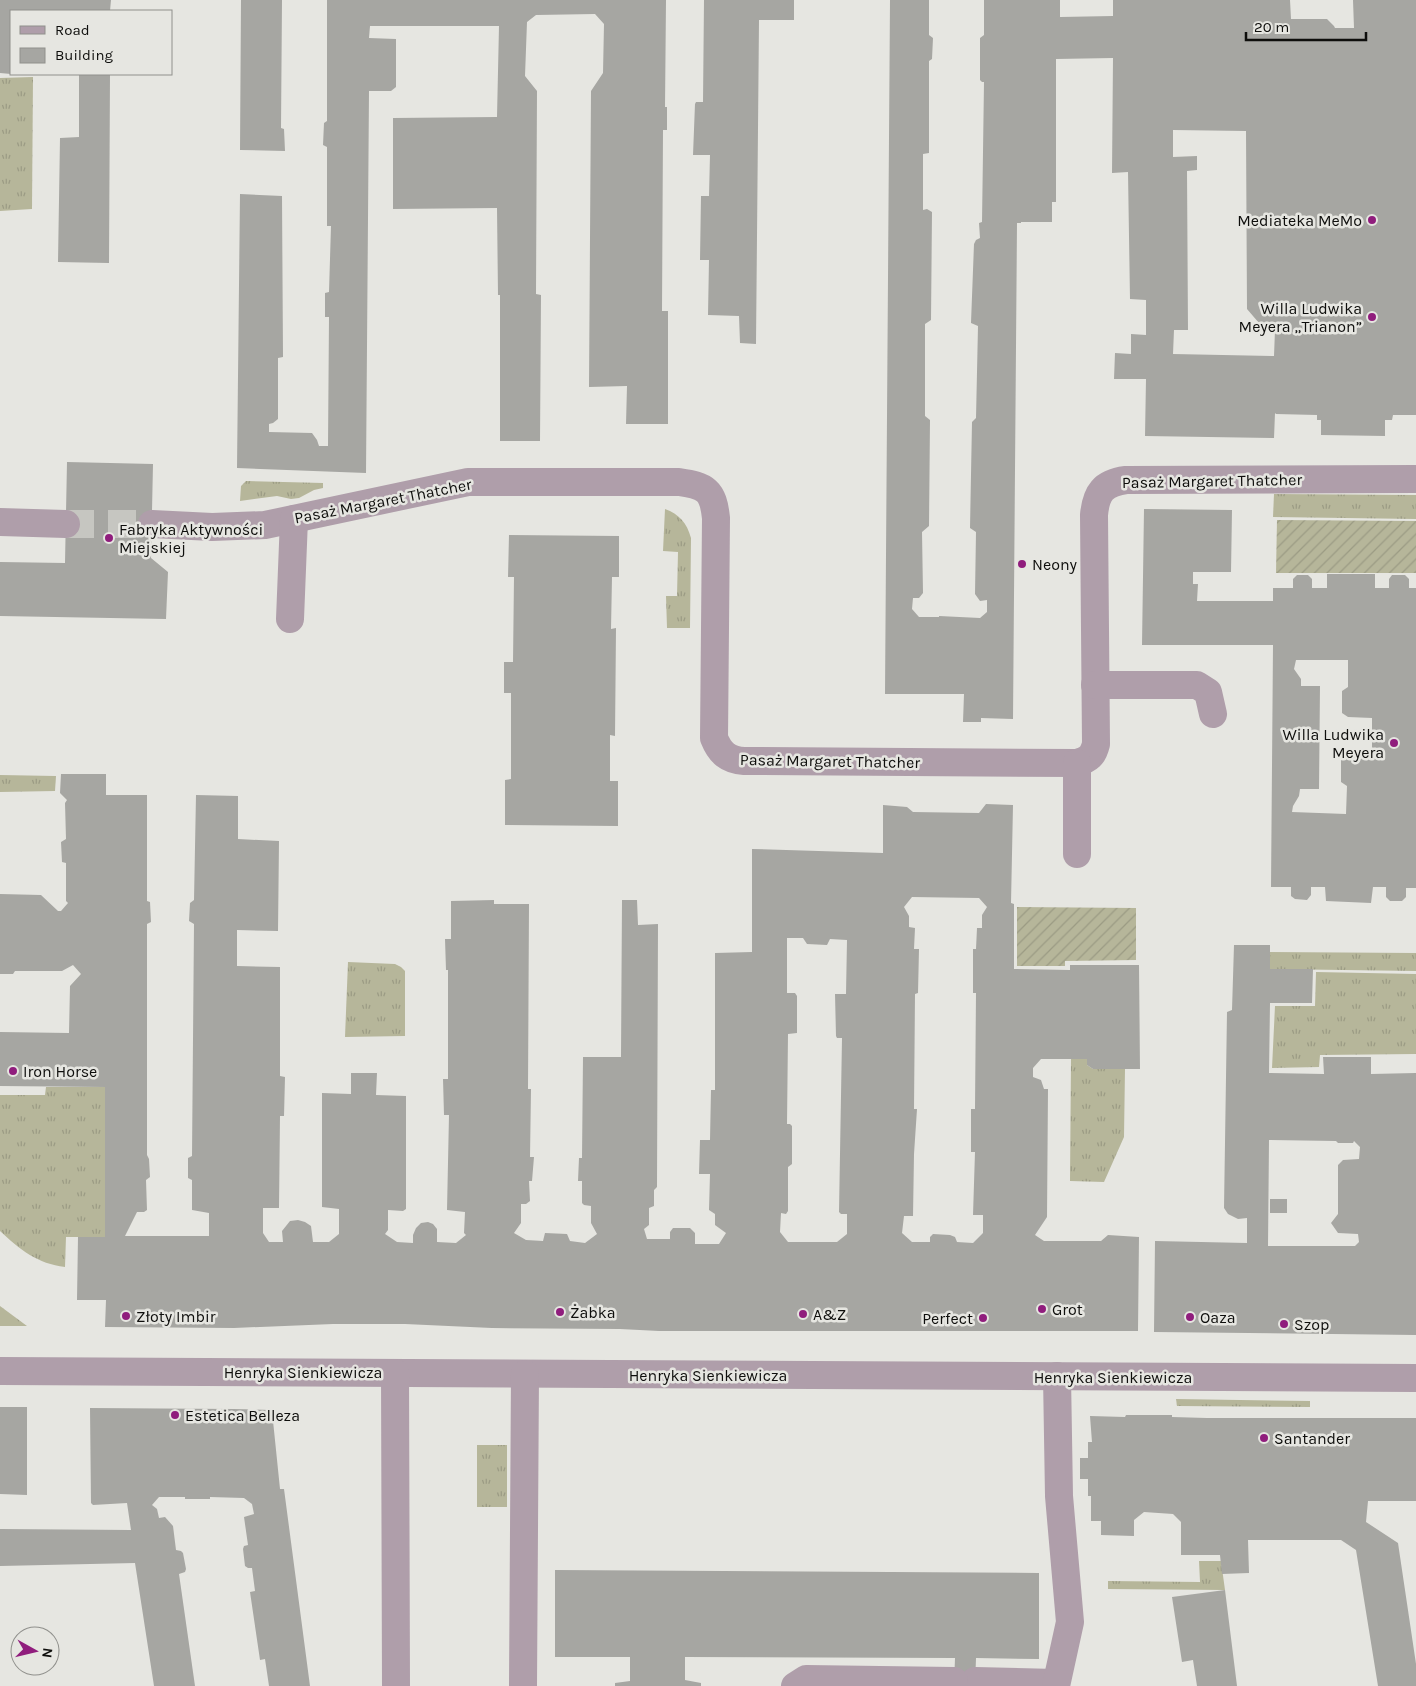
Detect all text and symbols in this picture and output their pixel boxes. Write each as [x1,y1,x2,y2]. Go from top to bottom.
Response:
legend [10,10,172,75]
scale bar [1246,10,1366,42]
text: 20 m [1254,18,1289,36]
text: Road [55,21,90,39]
text: Building [55,46,113,64]
place label: Mediateka MeMo [1237,211,1362,230]
marker: Mediateka MeMo [1366,214,1378,226]
place label: Willa Ludwika Meyera „Trianon” [1239,299,1362,336]
marker: Willa Ludwika Meyera „Trianon” [1366,311,1378,323]
street label: Pasaż Margaret Thatcher [1122,470,1302,492]
street label: Pasaż Margaret Thatcher [293,474,473,528]
place label: Fabryka Aktywności Miejskiej [119,520,263,557]
marker: Fabryka Aktywności Miejskiej [103,532,115,544]
place label: Neony [1032,555,1078,574]
marker: Neony [1016,558,1028,570]
place label: Willa Ludwika Meyera [1283,725,1384,762]
marker: Willa Ludwika Meyera [1388,737,1400,749]
street label: Pasaż Margaret Thatcher [740,750,920,772]
place label: Iron Horse [23,1062,97,1081]
marker: Iron Horse [7,1065,19,1077]
place label: Grot [1052,1300,1083,1319]
place label: Żabka [570,1303,616,1322]
marker: Grot [1036,1303,1048,1315]
place label: A&Z [813,1305,846,1324]
marker: Żabka [554,1306,566,1318]
place label: Złoty Imbir [136,1307,216,1326]
marker: A&Z [797,1308,809,1320]
place label: Oaza [1200,1308,1236,1327]
place label: Perfect [922,1309,973,1328]
marker: Złoty Imbir [120,1310,132,1322]
marker: Oaza [1184,1311,1196,1323]
marker: Perfect [977,1312,989,1324]
place label: Szop [1294,1315,1329,1334]
marker: Szop [1278,1318,1290,1330]
street label: Henryka Sienkiewicza [224,1363,382,1382]
street label: Henryka Sienkiewicza [629,1366,787,1385]
street label: Henryka Sienkiewicza [1034,1368,1192,1387]
place label: Estetica Belleza [185,1406,300,1425]
marker: Estetica Belleza [169,1409,181,1421]
place label: Santander [1274,1429,1350,1448]
marker: Santander [1258,1432,1270,1444]
north arrow [10,1626,60,1676]
text: N [38,1647,56,1659]

